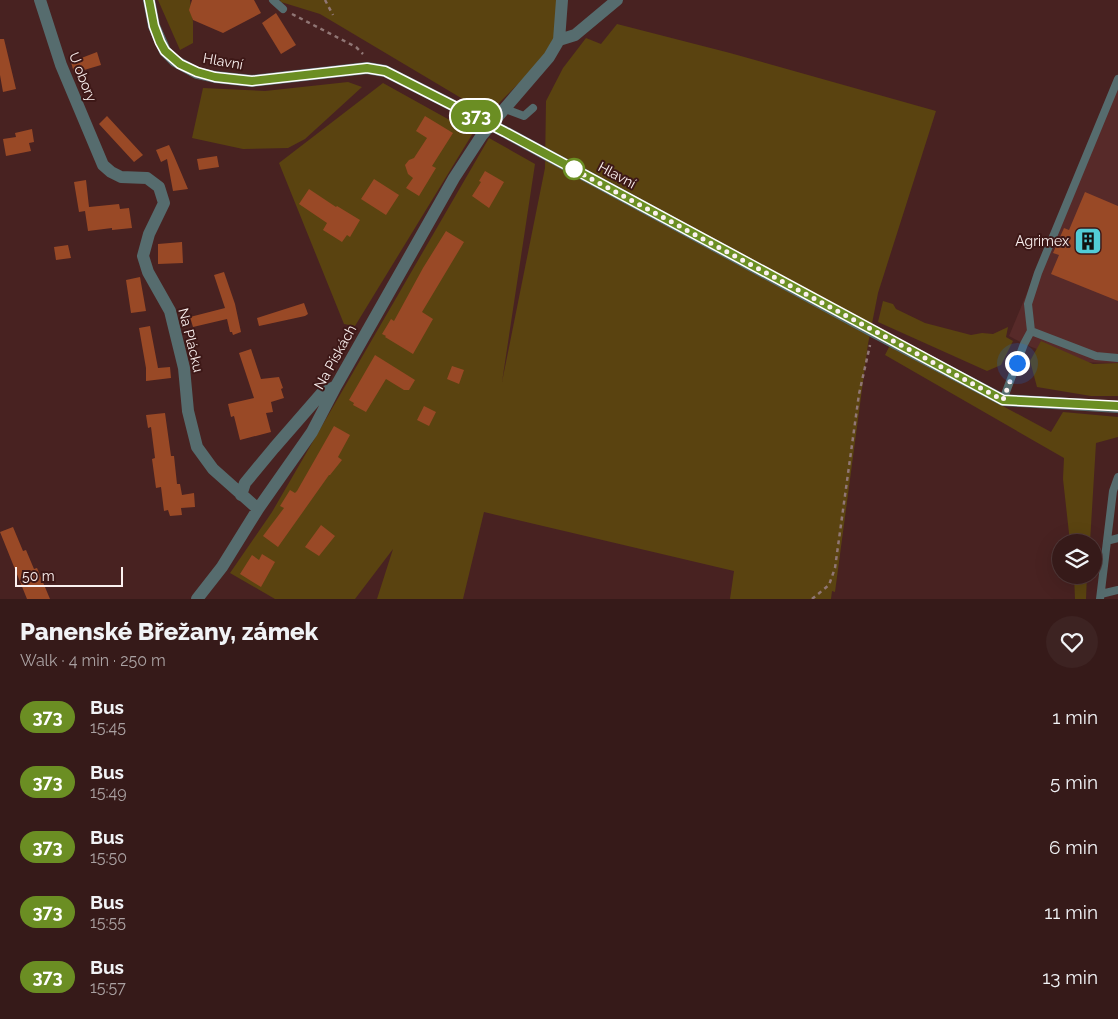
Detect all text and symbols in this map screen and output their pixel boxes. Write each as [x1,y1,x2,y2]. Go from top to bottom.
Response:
street label: U obory [66,50,100,104]
street label: Hlavní [202,50,245,73]
line badge: 373 [447,100,505,132]
text: 373 [461,105,491,126]
unlabelled marker [563,158,585,180]
street label: Hlavní [595,158,639,192]
building icon: Agrimex [1073,226,1103,256]
place label: Agrimex [1015,233,1069,249]
street label: Na Plácku [175,306,207,374]
street label: Na Pískách [311,322,359,392]
your location [1005,351,1030,376]
map controls [1052,534,1102,584]
button: layers [1052,534,1102,584]
scale bar [15,564,122,587]
text: 50 m [22,568,55,584]
button: heart [1046,616,1098,668]
text: Panenské Břežany, zámek [20,617,318,646]
text: Walk · 4 min · 250 m [20,651,166,670]
text: Bus [90,696,124,718]
text: 373 [32,706,63,727]
text: 1 min [1052,706,1098,728]
text: 15:45 [90,718,126,737]
text: Bus [90,761,124,783]
text: 373 [32,771,63,792]
text: 5 min [1050,771,1098,793]
text: 15:49 [90,783,127,802]
text: Bus [90,826,124,848]
text: 373 [32,836,63,857]
text: 6 min [1049,836,1098,858]
text: 15:50 [90,848,127,867]
text: Bus [90,891,124,913]
text: 373 [32,901,63,922]
text: 11 min [1044,901,1098,923]
text: 15:55 [90,913,126,932]
text: Bus [90,956,124,978]
text: 373 [32,966,63,987]
text: 13 min [1042,966,1098,988]
text: 15:57 [90,978,126,997]

